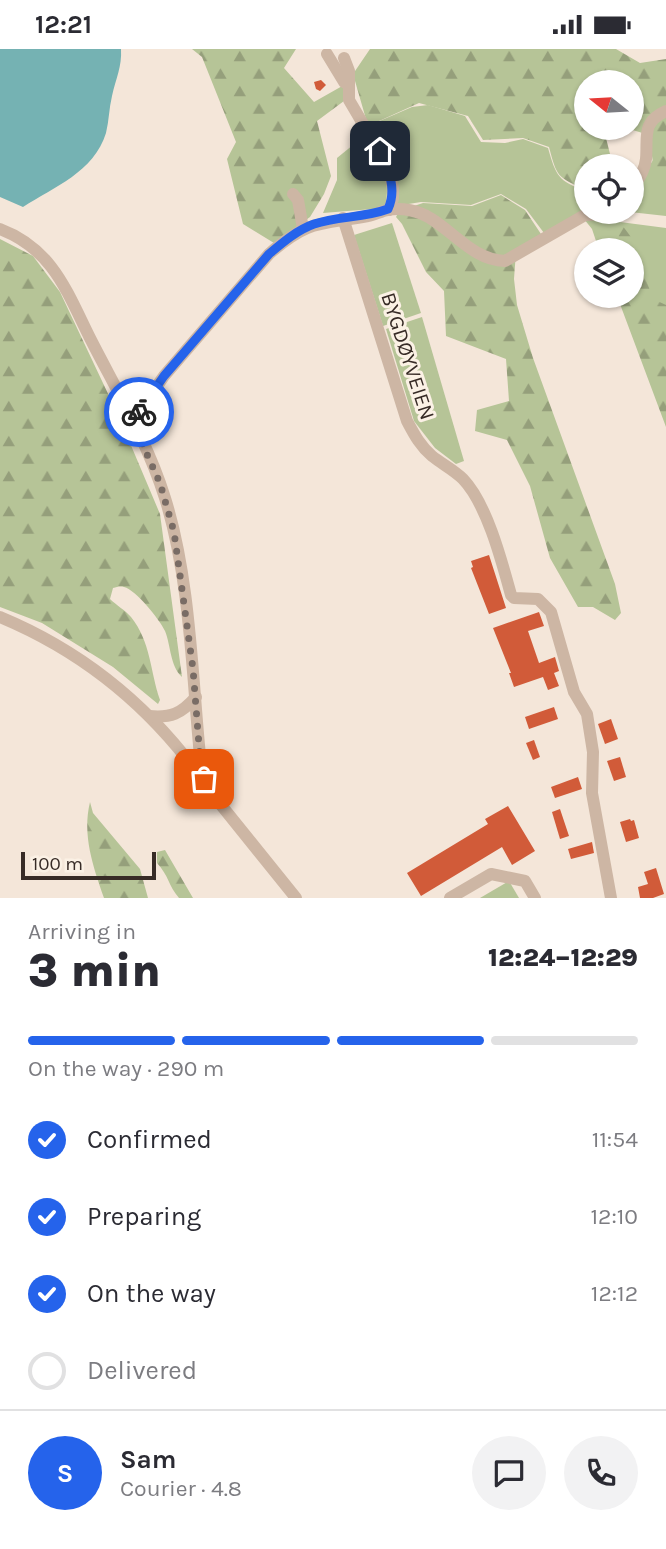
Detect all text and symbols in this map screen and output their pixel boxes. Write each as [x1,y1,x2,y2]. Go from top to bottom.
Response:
text: 12:21 [35,9,92,40]
north arrow [574,70,644,140]
map controls [574,70,644,308]
pin [350,121,410,181]
icon: home [361,132,399,170]
button: locate [574,154,644,224]
button: layers [574,238,644,308]
street label: BYGDØYVEIEN [376,289,440,423]
courier [104,377,174,447]
icon: bike [120,393,158,431]
pin [174,749,234,809]
icon: bag [185,760,223,798]
scale bar [21,849,156,881]
text: 100 m [32,853,83,875]
text: Arriving in [28,918,136,945]
text: 12:24–12:29 [488,942,638,973]
text: 3 min [28,944,161,998]
text: On the way · 290 m [28,1055,224,1082]
icon: check [28,1121,66,1159]
text: Confirmed [87,1124,212,1155]
text: 11:54 [592,1126,638,1153]
icon: check [28,1198,66,1236]
text: Preparing [87,1201,201,1232]
text: 12:10 [591,1203,638,1230]
icon: check [28,1275,66,1313]
text: On the way [87,1278,216,1309]
text: 12:12 [591,1280,638,1307]
text: Delivered [87,1355,197,1386]
button: chat [472,1436,546,1510]
button: phone [564,1436,638,1510]
text: Sam [120,1444,176,1475]
text: S [57,1458,73,1489]
text: Courier · 4.8 [120,1475,242,1502]

